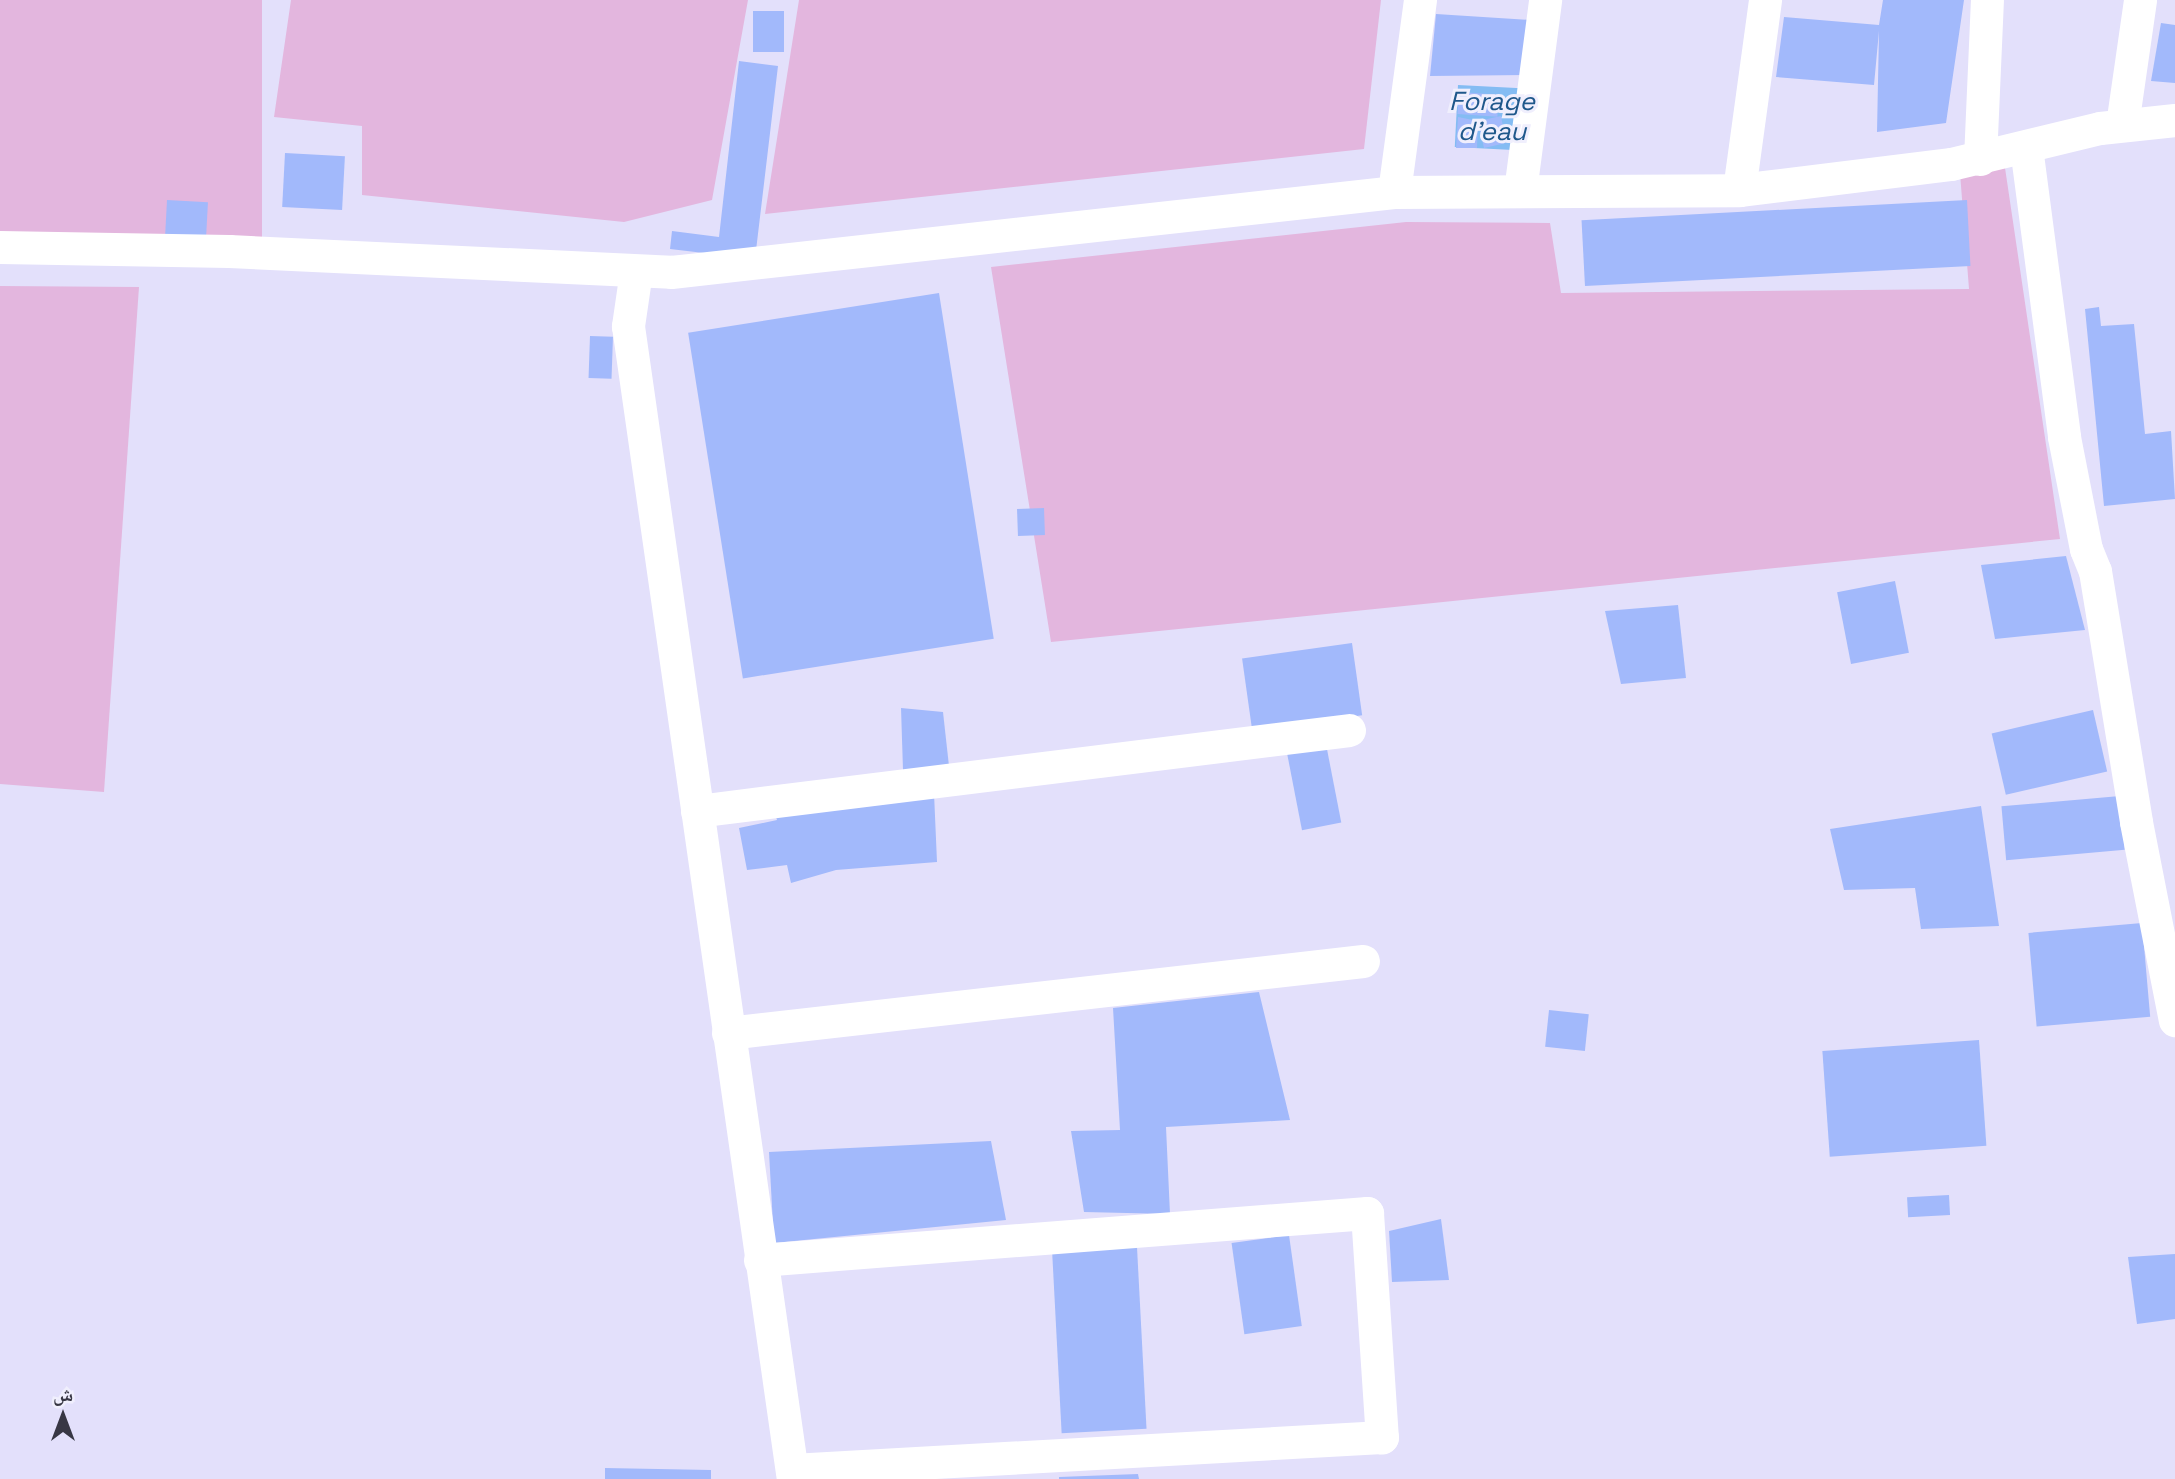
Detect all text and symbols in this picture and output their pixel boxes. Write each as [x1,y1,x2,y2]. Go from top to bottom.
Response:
water label: Forage d'eau [1449,86,1535,148]
north arrow [28,1381,98,1451]
text: ش [53,1382,73,1407]

